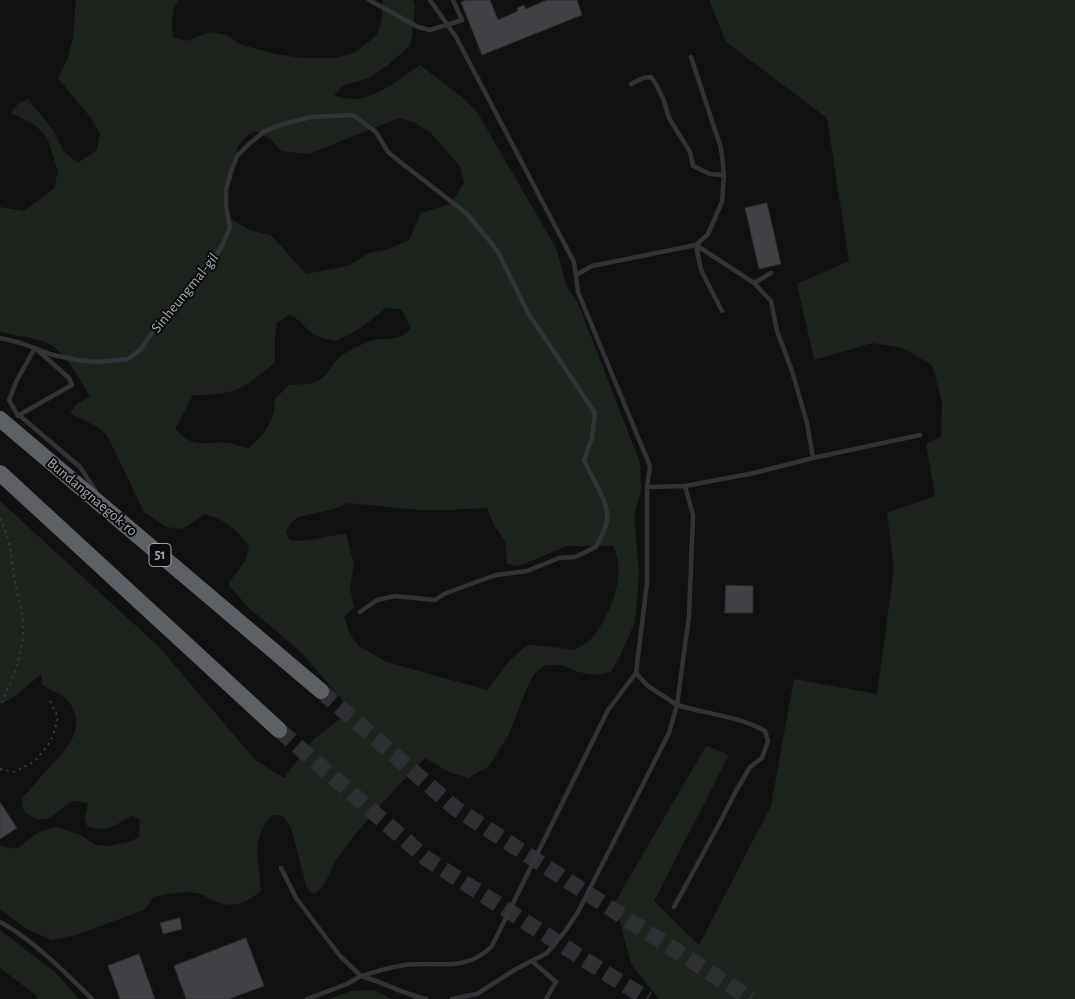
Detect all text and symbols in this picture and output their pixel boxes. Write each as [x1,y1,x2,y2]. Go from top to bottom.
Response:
street label: Sinheungmal-gil [147,249,223,337]
street label: Bundangnaegok-ro [43,454,141,540]
road number: 51 [149,544,171,566]

